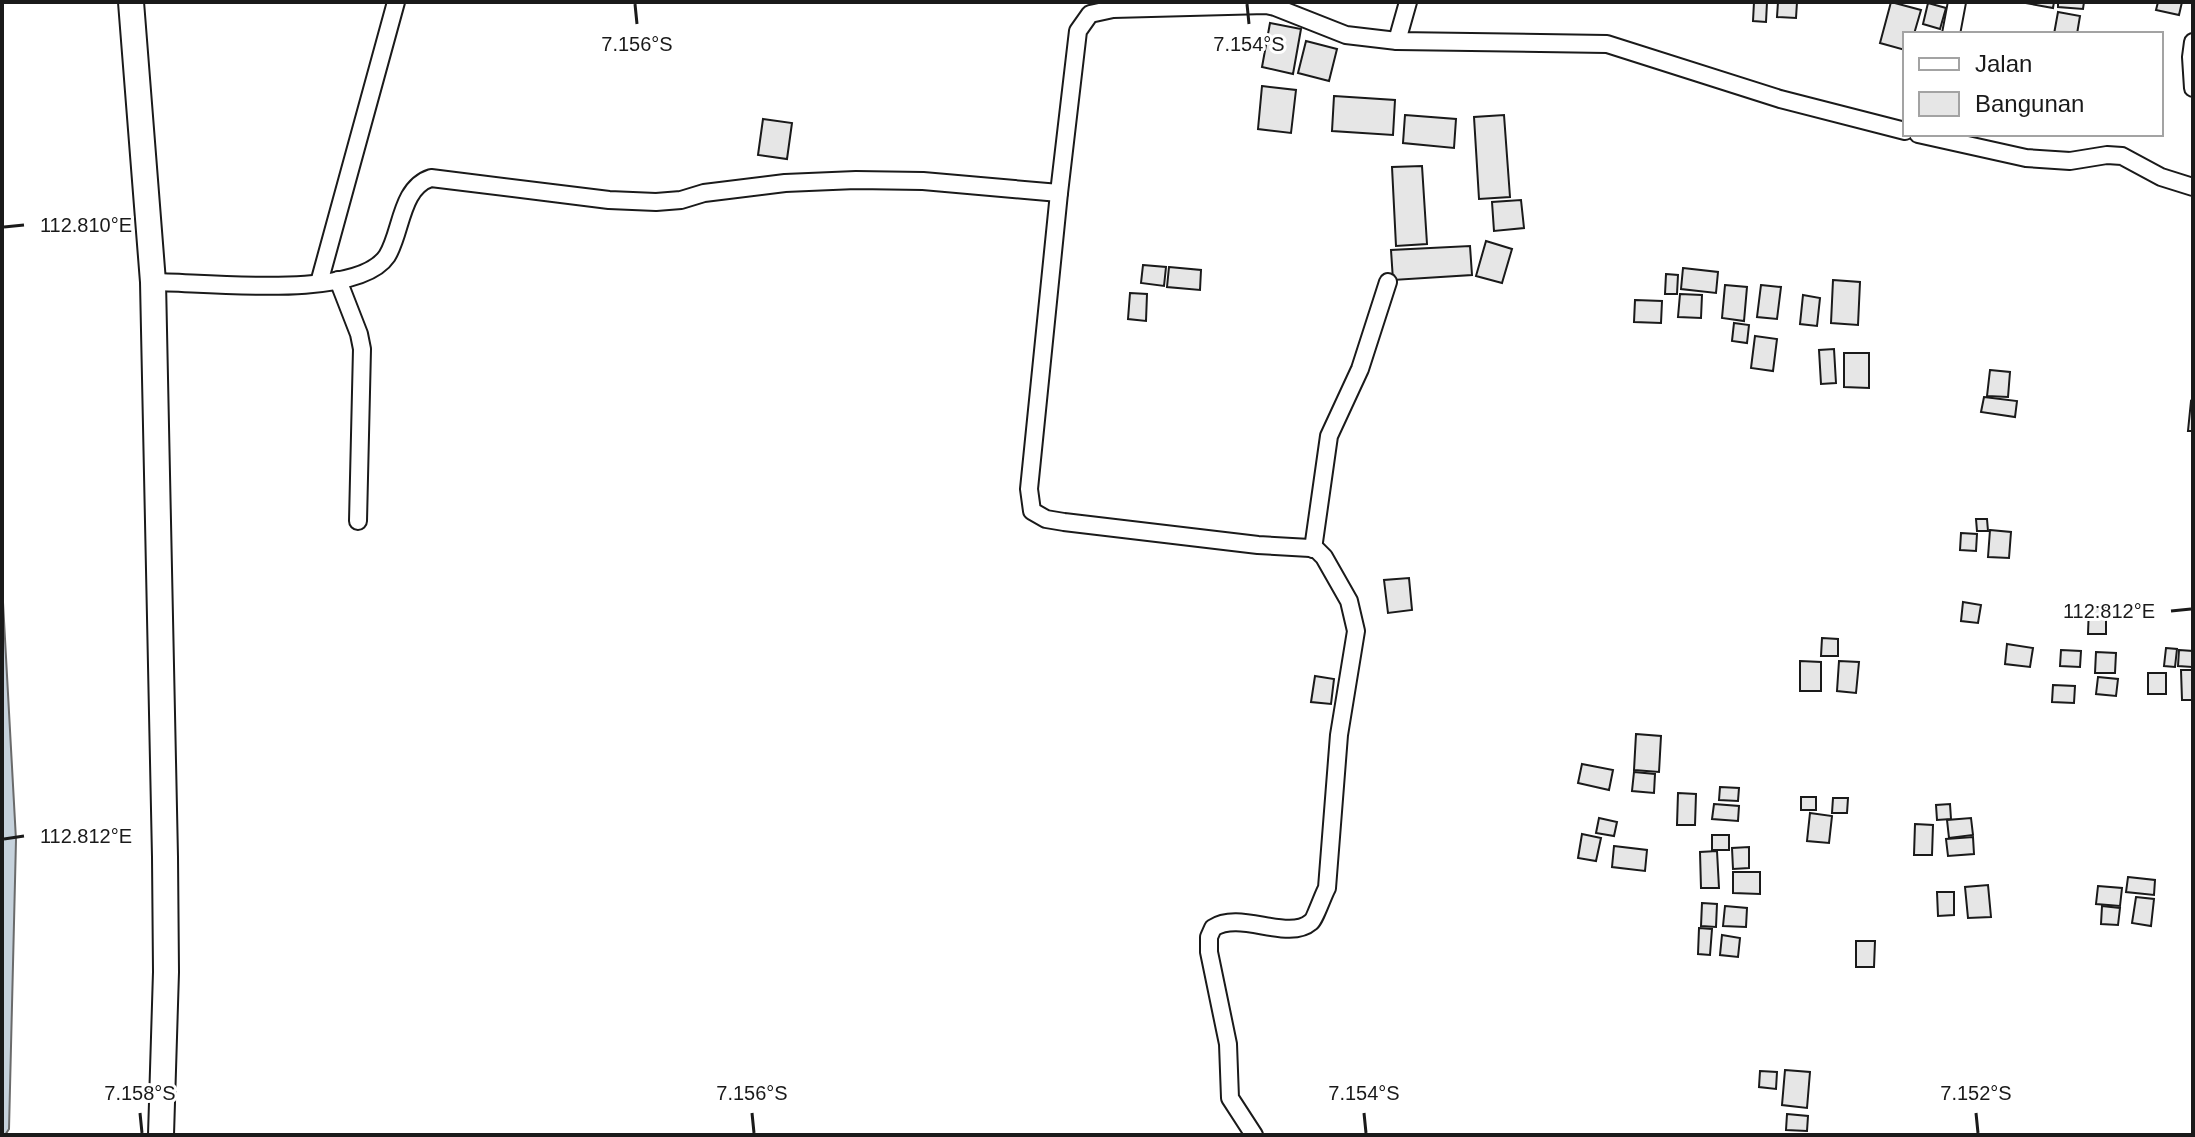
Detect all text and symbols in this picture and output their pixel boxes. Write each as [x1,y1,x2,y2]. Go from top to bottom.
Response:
legend [1903,32,2163,136]
text: 7.156°S [601,33,673,55]
text: 7.154°S [1213,33,1285,55]
text: Jalan [1975,50,2032,77]
text: Bangunan [1975,90,2084,117]
text: 112.810°E [40,214,132,236]
text: 112.812°E [2063,600,2155,622]
text: 112.812°E [40,825,132,847]
text: 7.158°S [104,1082,176,1104]
text: 7.156°S [716,1082,788,1104]
text: 7.154°S [1328,1082,1400,1104]
text: 7.152°S [1940,1082,2012,1104]

